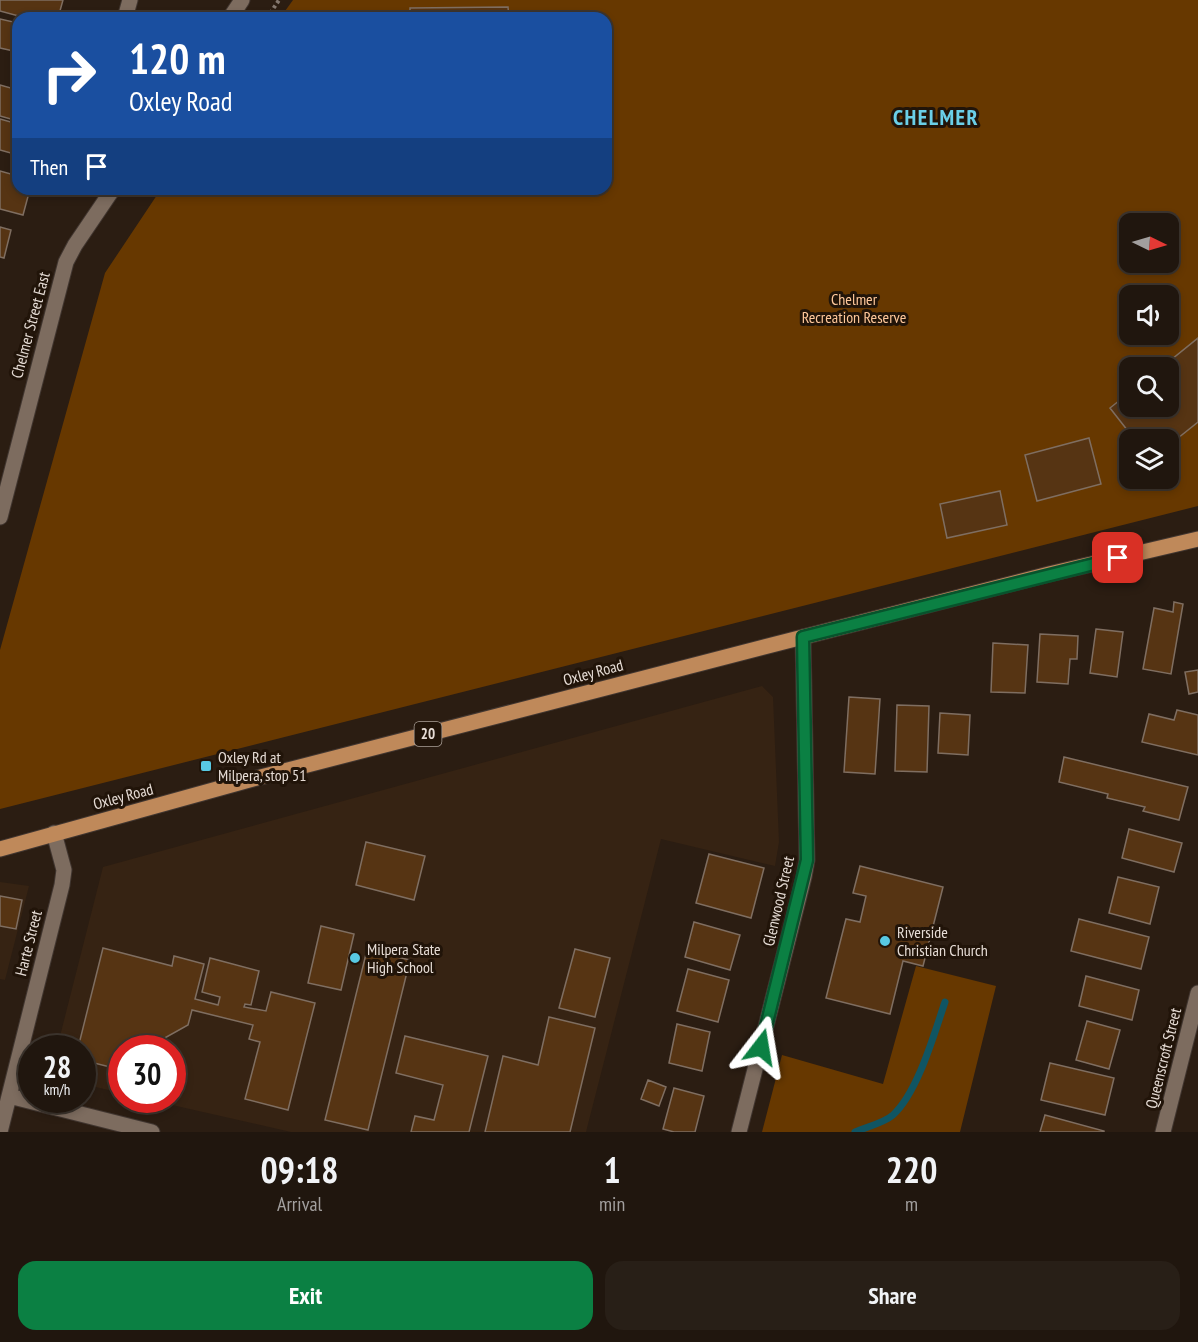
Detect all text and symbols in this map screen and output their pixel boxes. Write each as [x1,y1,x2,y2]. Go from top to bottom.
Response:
text: 120 m [129,31,226,86]
icon: right [30,36,108,114]
text: Oxley Road [129,84,232,118]
district label: CHELMER [893,103,979,131]
icon: arrive [80,150,113,183]
text: Then [30,153,68,181]
north arrow [1119,213,1179,273]
map controls [1119,213,1179,489]
street label: Chelmer Street East [6,269,54,380]
button: sound [1119,285,1179,345]
park label: Chelmer Recreation Reserve [802,289,906,327]
button: search [1119,357,1179,417]
button: layers [1119,429,1179,489]
pin [1092,532,1143,583]
icon: arrive [1101,541,1134,574]
street label: Oxley Road [561,654,625,690]
road number: 20 [414,722,442,746]
place label: Oxley Rd at Milpera, stop 51 [218,747,306,785]
marker: Oxley Rd at Milpera, stop 51 [199,759,213,773]
street label: Oxley Road [91,778,155,814]
street label: Glenwood Street [758,853,798,948]
street label: Harte Street [10,907,46,978]
place label: Riverside Christian Church [897,922,988,960]
marker: Riverside Christian Church [878,934,892,948]
place label: Milpera State High School [367,939,441,977]
marker: Milpera State High School [348,951,362,965]
street label: Queenscroft Street [1141,1005,1185,1110]
position arrow [729,1015,793,1079]
speed limit sign: 30 [108,1035,186,1113]
text: 28 [43,1047,71,1086]
text: km/h [44,1080,70,1099]
text: 09:18 [261,1146,338,1193]
text: 1 [603,1146,621,1193]
text: 220 [886,1146,937,1193]
text: Arrival [277,1191,322,1217]
text: min [599,1191,625,1217]
text: m [905,1191,918,1217]
button: Exit [18,1261,593,1330]
button: Share [605,1261,1180,1330]

